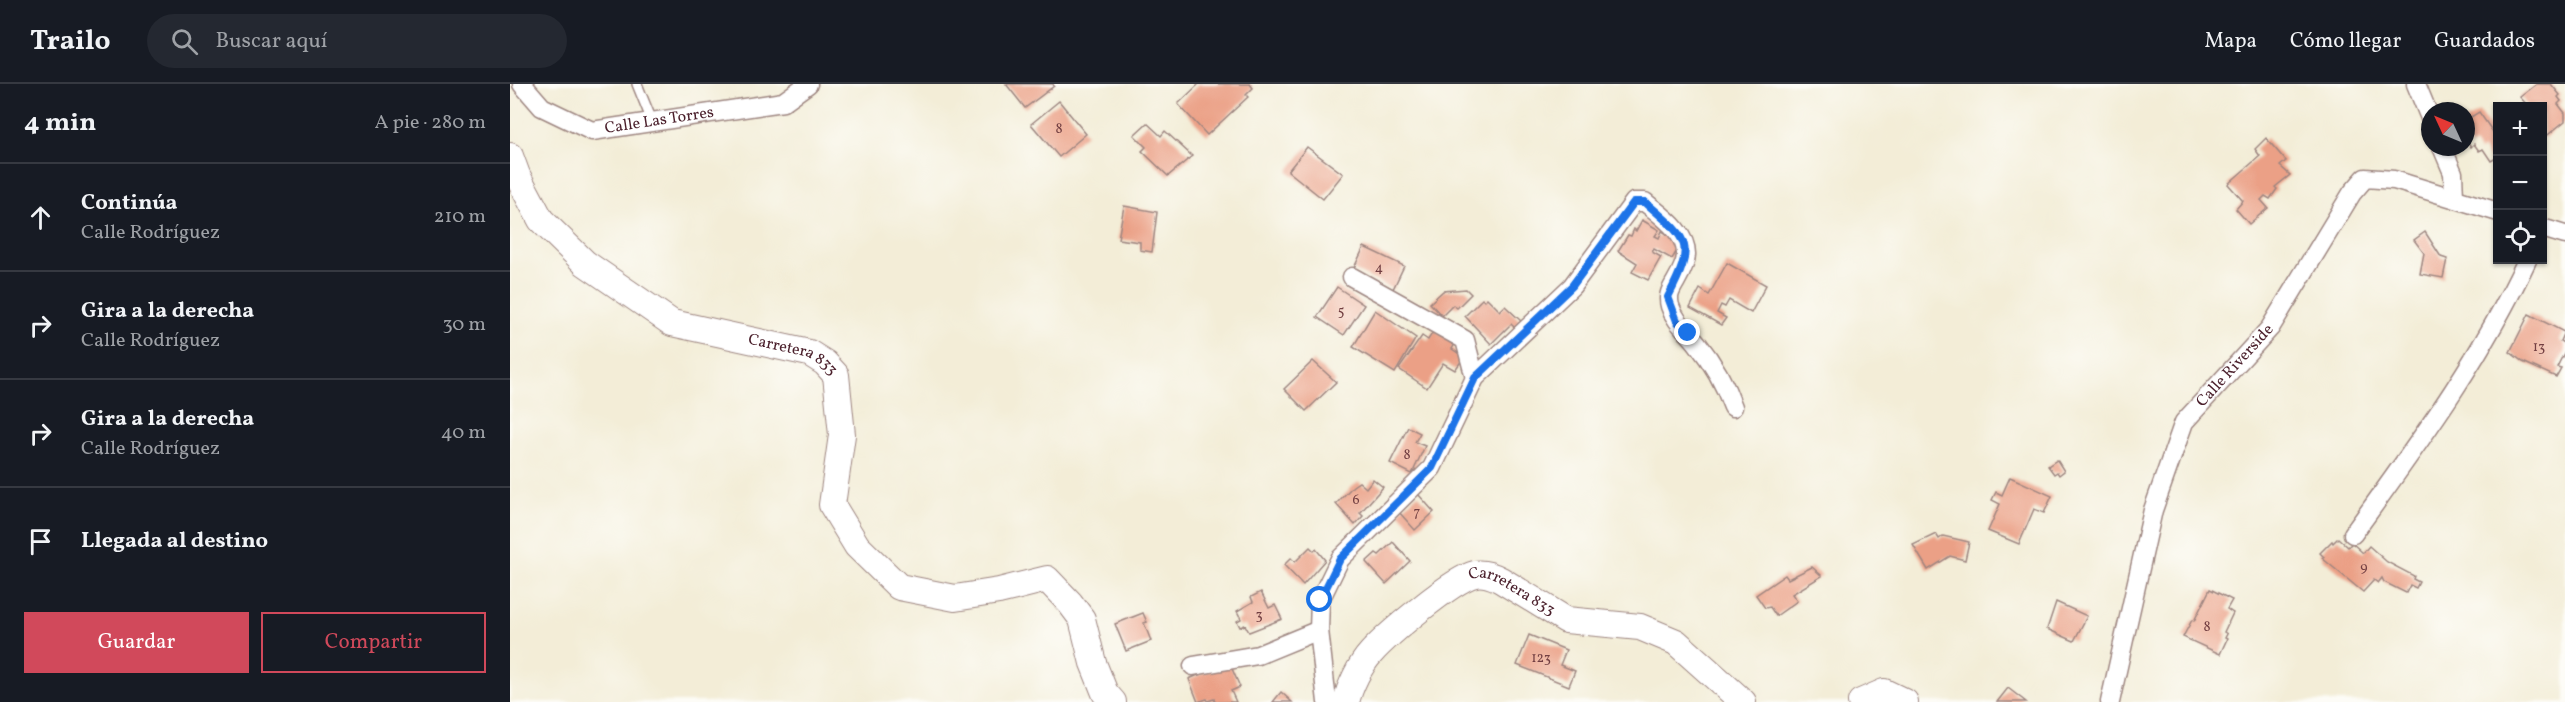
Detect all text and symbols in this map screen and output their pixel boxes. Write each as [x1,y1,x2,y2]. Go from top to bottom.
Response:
search box [147,14,567,68]
text: Trailo [30,22,111,61]
icon: search [168,25,201,58]
text: Buscar aquí [216,26,327,57]
text: Mapa [2204,27,2257,56]
text: Cómo llegar [2290,27,2401,56]
text: Guardados [2434,27,2535,56]
street label: Calle Las Torres [603,102,715,140]
north arrow [2421,102,2475,156]
map controls [2493,102,2547,264]
button: + [2493,102,2547,156]
text: 4 min [24,105,96,141]
text: A pie · 280 m [374,109,486,137]
house number: 8 [1055,120,1063,139]
button: − [2493,156,2547,210]
text: Continúa [81,188,178,219]
icon: ahead [24,201,57,234]
text: 210 m [434,203,486,231]
button: locate [2493,210,2547,264]
text: Calle Rodríguez [81,219,220,247]
house number: 4 [1375,259,1383,278]
text: Gira a la derecha [81,296,254,327]
house number: 5 [1338,302,1344,321]
icon: right [24,309,57,342]
text: 30 m [442,311,486,339]
route end [1674,319,1700,345]
street label: Calle Riverside [2192,320,2279,412]
text: Calle Rodríguez [81,327,220,355]
street label: Carretera 833 [746,329,842,381]
house number: 13 [2533,338,2545,357]
text: Gira a la derecha [81,404,254,435]
icon: right [24,417,57,450]
text: 40 m [441,419,486,447]
text: Calle Rodríguez [81,435,220,463]
house number: 8 [1403,446,1411,465]
house number: 6 [1352,491,1360,510]
house number: 7 [1414,503,1421,522]
icon: arrive [24,525,57,558]
text: Llegada al destino [81,526,268,557]
house number: 9 [2360,558,2368,577]
street label: Carretera 833 [1466,562,1559,622]
route start [1306,586,1332,612]
house number: 3 [1255,606,1263,625]
button: Guardar [24,612,249,673]
button: Compartir [261,612,486,673]
house number: 8 [2203,618,2211,637]
house number: 123 [1531,649,1551,668]

